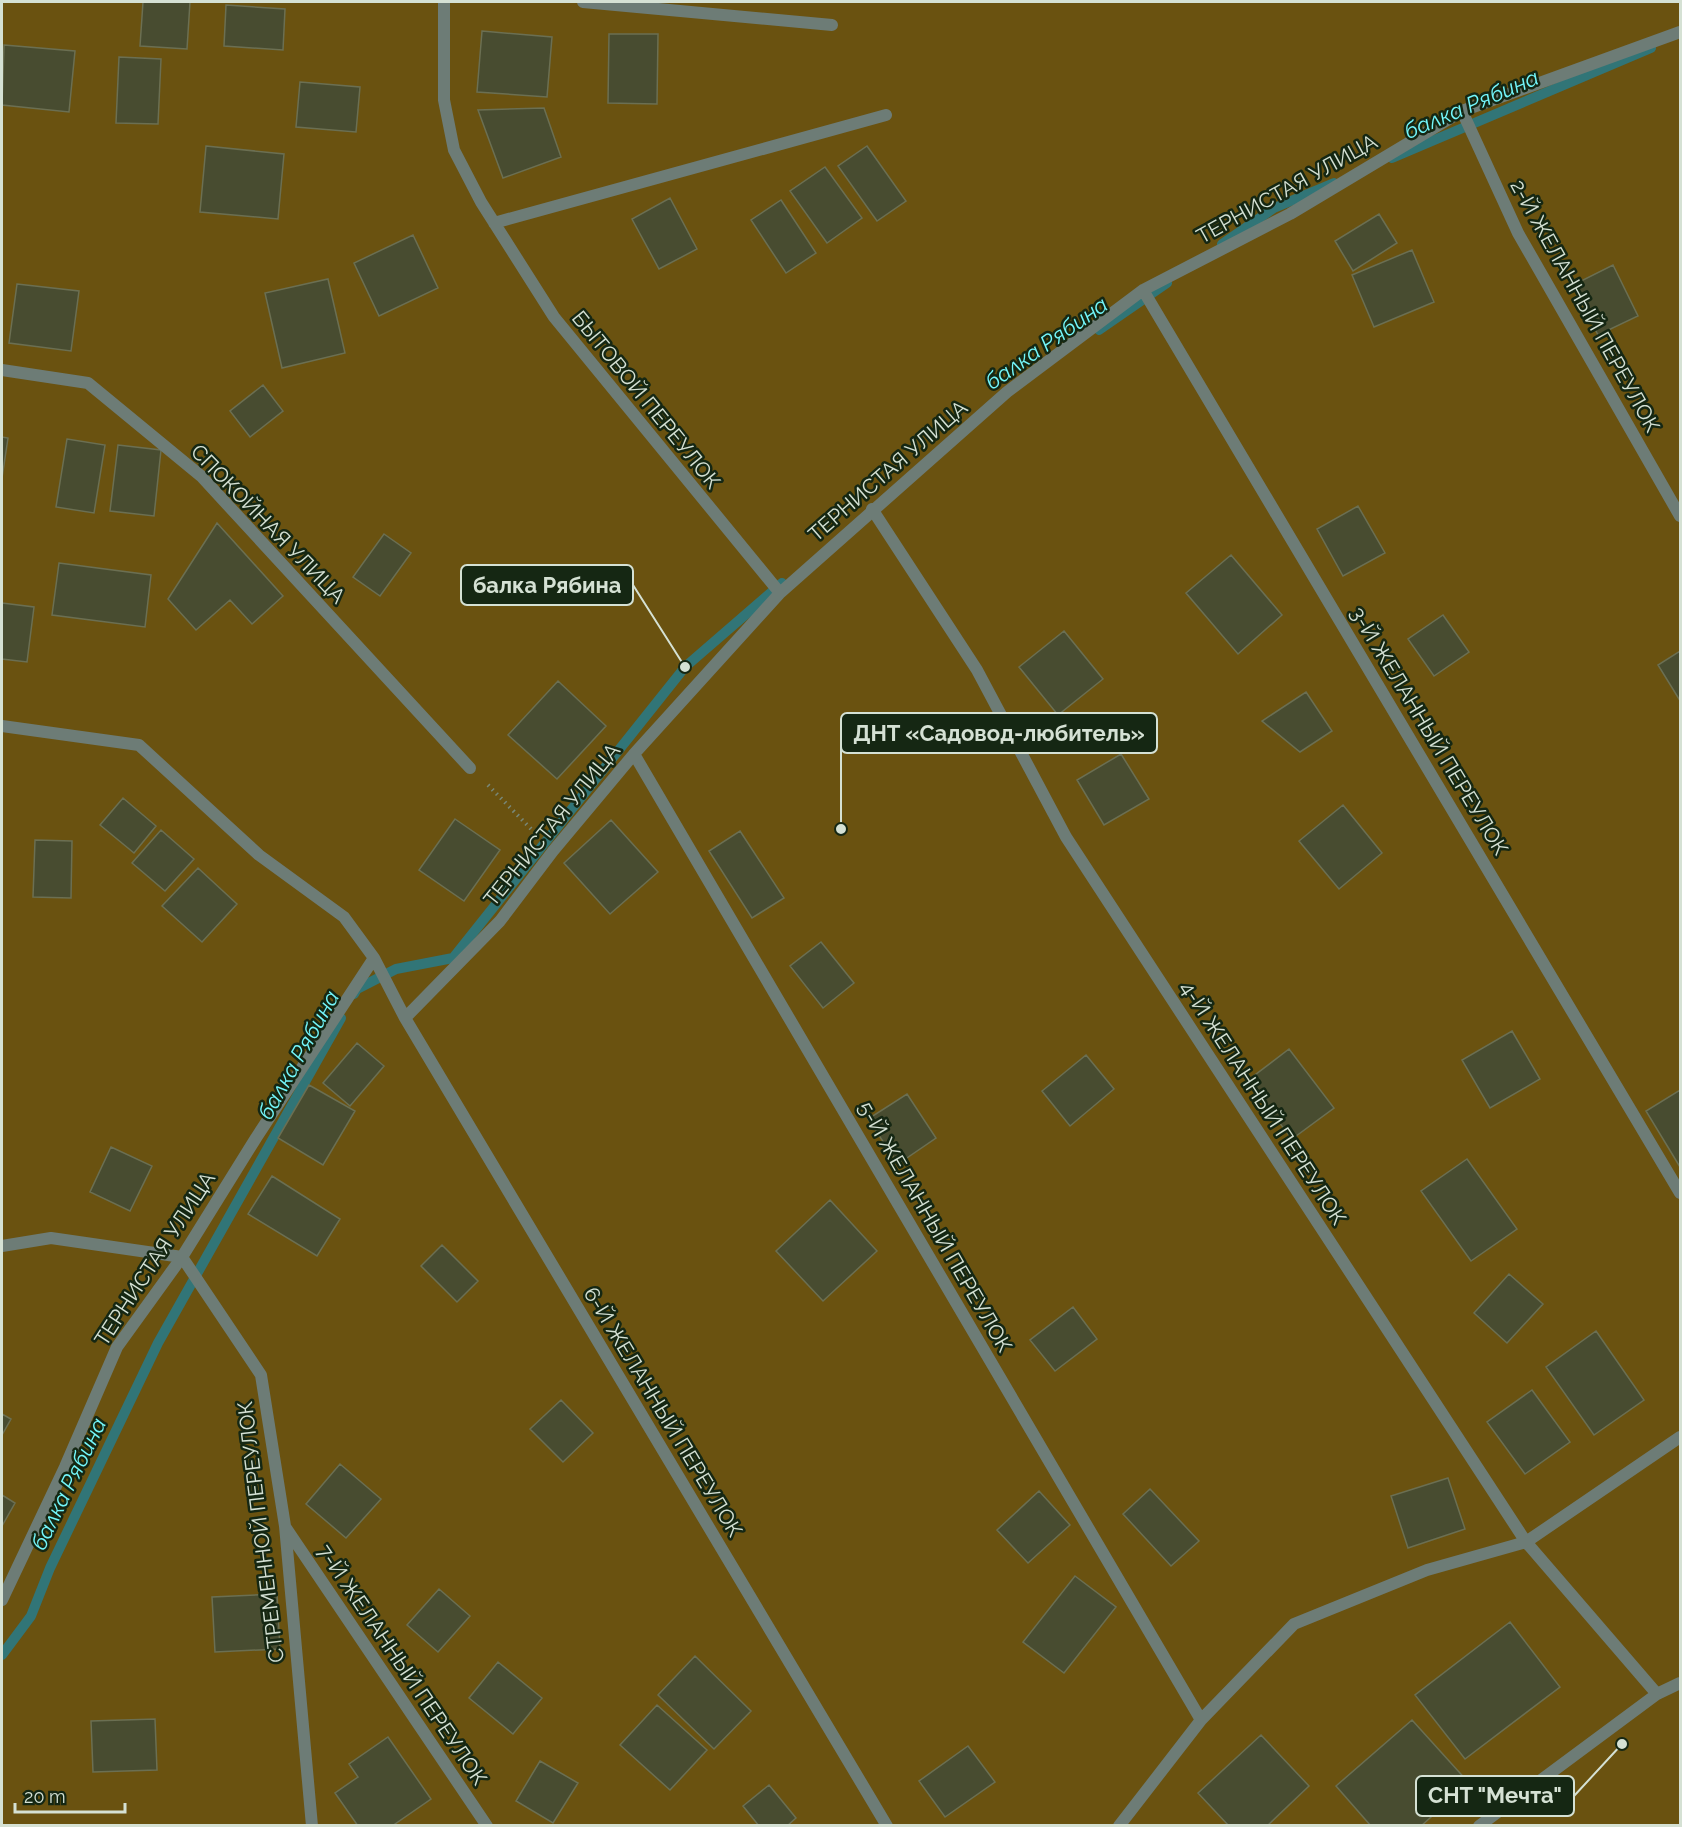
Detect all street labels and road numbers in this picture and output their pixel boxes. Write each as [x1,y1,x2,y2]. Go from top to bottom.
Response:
street label: ТЕРНИСТАЯ УЛИЦА [1192,129,1381,249]
street label: 2-Й ЖЕЛАННЫЙ ПЕРЕУЛОК [1505,175,1665,437]
street label: БЫТОВОЙ ПЕРЕУЛОК [567,306,726,494]
street label: ТЕРНИСТАЯ УЛИЦА [803,395,972,547]
street label: СПОКОЙНАЯ УЛИЦА [186,439,351,608]
street label: 3-Й ЖЕЛАННЫЙ ПЕРЕУЛОК [1345,602,1514,860]
street label: ТЕРНИСТАЯ УЛИЦА [478,738,625,911]
street label: 4-Й ЖЕЛАННЫЙ ПЕРЕУЛОК [1175,976,1352,1229]
street label: 5-Й ЖЕЛАННЫЙ ПЕРЕУЛОК [853,1097,1018,1357]
street label: ТЕРНИСТАЯ УЛИЦА [89,1167,220,1350]
street label: 6-Й ЖЕЛАННЫЙ ПЕРЕУЛОК [579,1282,748,1541]
street label: СТРЕМЕННОЙ ПЕРЕУЛОК [232,1400,289,1664]
street label: 7-Й ЖЕЛАННЫЙ ПЕРЕУЛОК [312,1540,492,1790]

